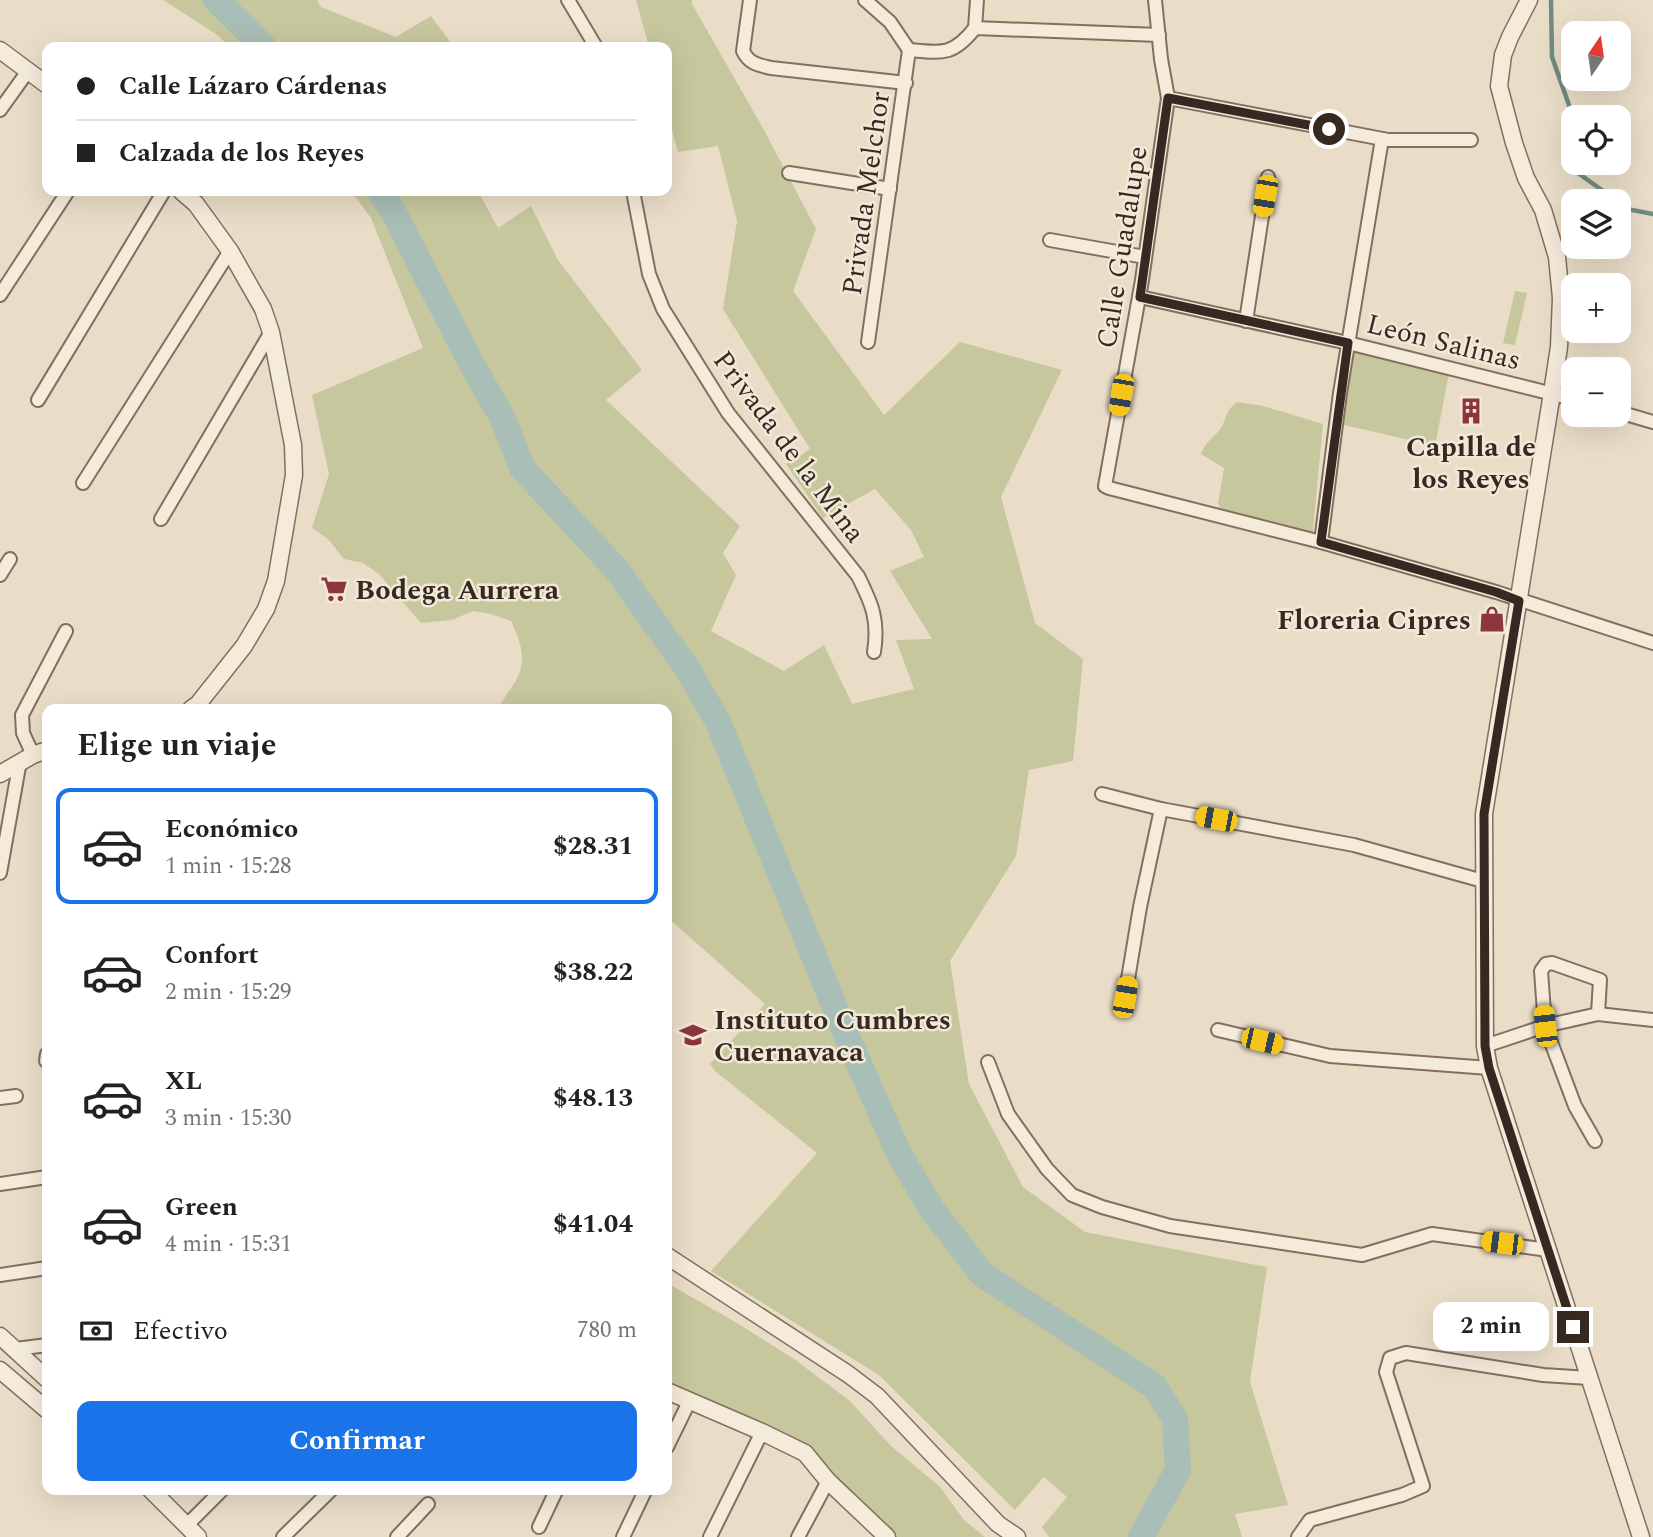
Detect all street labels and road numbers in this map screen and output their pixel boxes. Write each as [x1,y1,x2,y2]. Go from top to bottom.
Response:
street label: Privada Melchor [831,88,902,298]
street label: Calle Guadalupe [1085,143,1160,352]
street label: León Salinas [1362,303,1525,382]
street label: Privada de la Mina [702,342,876,553]

